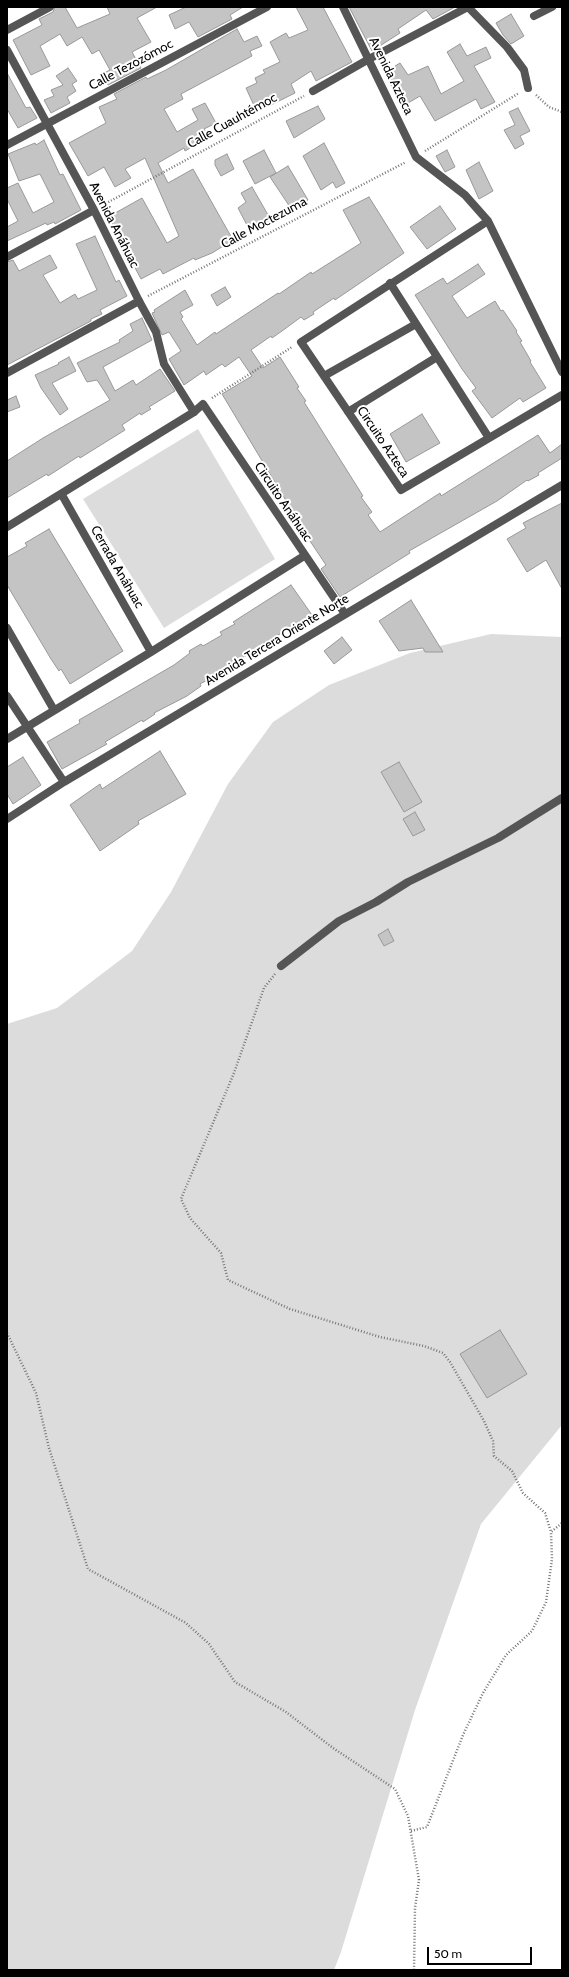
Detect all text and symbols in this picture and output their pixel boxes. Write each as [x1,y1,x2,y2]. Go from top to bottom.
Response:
street label: Avenida Azteca [366,35,416,117]
street label: Calle Tezozómoc [86,36,176,94]
street label: Calle Cuauhtémoc [185,90,279,152]
street label: Avenida Anáhuac [86,179,142,271]
street label: Calle Moctezuma [218,194,310,252]
street label: Circuito Azteca [354,404,412,480]
street label: Circuito Anáhuac [251,459,315,545]
street label: Cerrada Anáhuac [87,523,147,611]
street label: Avenida Tercera Oriente Norte [202,591,352,689]
scale bar [429,1939,534,1965]
text: 50 m [434,1946,462,1961]

